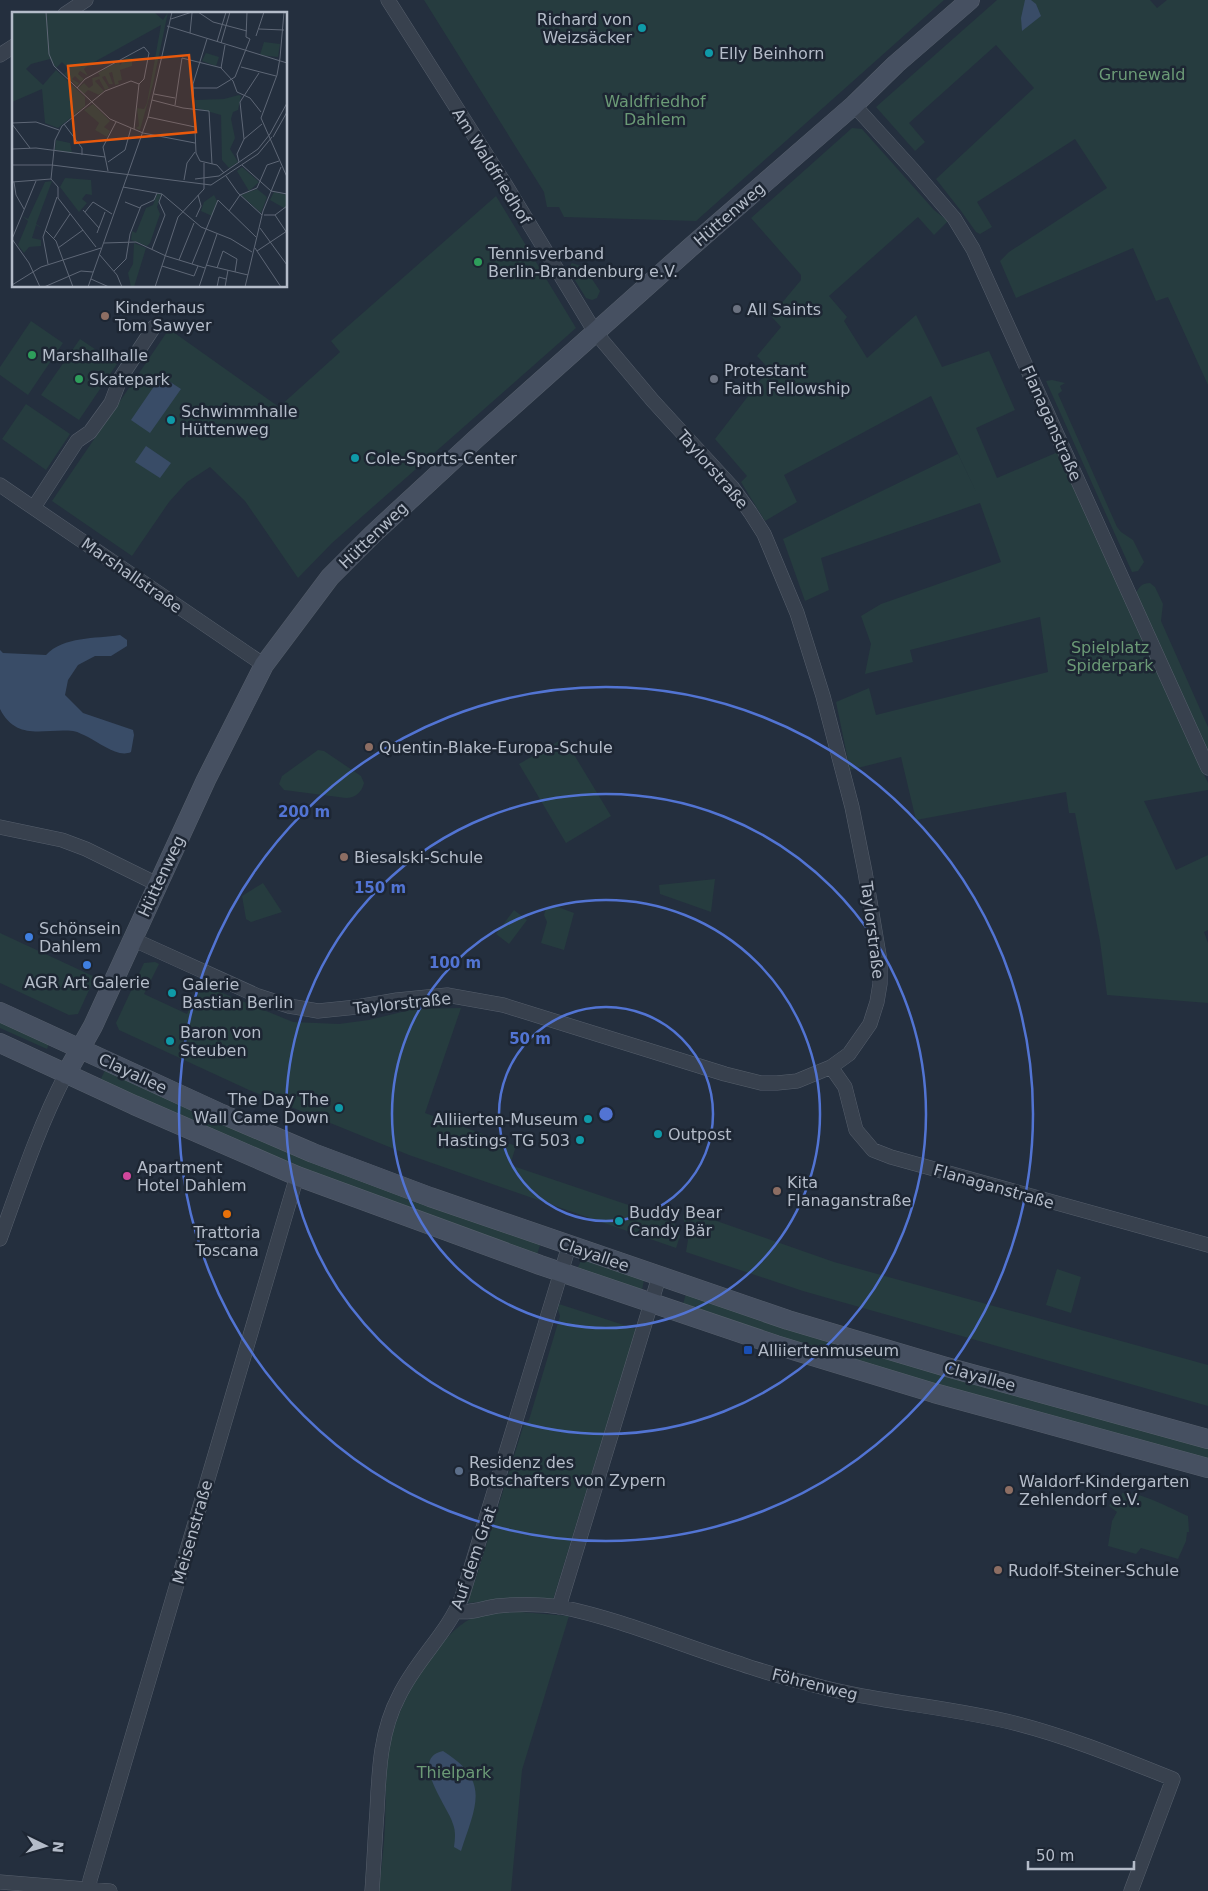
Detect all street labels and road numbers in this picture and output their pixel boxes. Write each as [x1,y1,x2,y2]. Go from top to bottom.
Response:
street label: Am Waldfriedhof [448,105,535,228]
street label: Hüttenweg [690,178,769,250]
street label: Flanaganstraße [1018,363,1086,484]
street label: Taylorstraße [673,425,752,513]
street label: Hüttenweg [335,498,412,573]
street label: Marshallstraße [78,534,186,617]
street label: Hüttenweg [134,832,189,920]
street label: Taylorstraße [857,879,888,980]
street label: Taylorstraße [351,989,452,1018]
street label: Clayallee [96,1049,170,1098]
street label: Flanaganstraße [931,1160,1056,1213]
street label: Clayallee [556,1234,632,1275]
street label: Clayallee [942,1358,1018,1395]
street label: Meisenstraße [169,1478,216,1586]
street label: Auf dem Grat [447,1504,500,1612]
street label: Föhrenweg [770,1665,860,1704]

